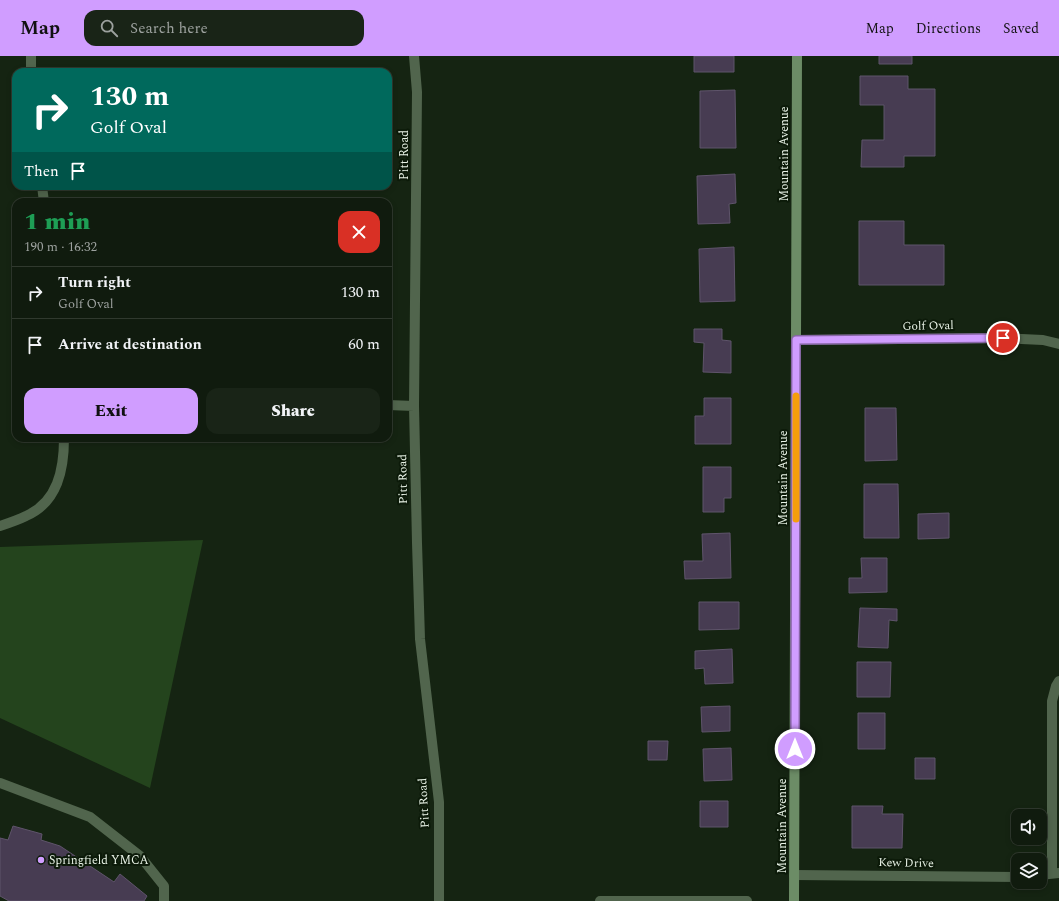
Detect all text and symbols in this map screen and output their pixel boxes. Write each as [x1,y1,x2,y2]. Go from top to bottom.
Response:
search box [84,10,364,46]
text: Map [20,14,60,43]
icon: search [98,17,120,39]
text: Search here [130,17,208,40]
text: Map [866,18,894,39]
text: Directions [916,18,981,39]
text: Saved [1003,18,1039,39]
text: 130 m [90,75,169,118]
icon: right [24,84,76,136]
street label: Mountain Avenue [775,106,794,202]
text: Golf Oval [90,114,167,141]
street label: Pitt Road [395,130,414,180]
text: Then [24,160,59,183]
icon: arrive [67,160,89,182]
text: 1 min [24,204,90,240]
button: close [338,211,380,253]
text: 190 m · 16:32 [24,237,97,257]
text: Turn right [58,271,131,294]
text: 130 m [341,281,380,304]
icon: right [24,282,46,304]
text: Golf Oval [58,294,114,314]
street label: Golf Oval [902,316,954,336]
pin [986,321,1020,355]
icon: arrive [992,327,1014,349]
text: Arrive at destination [58,333,202,356]
text: 60 m [348,333,380,356]
icon: arrive [24,334,46,356]
button: Exit [24,388,198,434]
button: Share [206,388,380,434]
street label: Mountain Avenue [774,430,793,526]
street label: Pitt Road [393,454,413,504]
position arrow [774,728,816,770]
street label: Pitt Road [413,777,435,828]
street label: Mountain Avenue [773,778,792,874]
map controls [1011,809,1047,889]
button: sound [1011,809,1047,845]
place label: Springfield YMCA [49,851,149,870]
street label: Kew Drive [878,853,934,873]
button: layers [1011,853,1047,889]
marker: Springfield YMCA [36,855,46,865]

